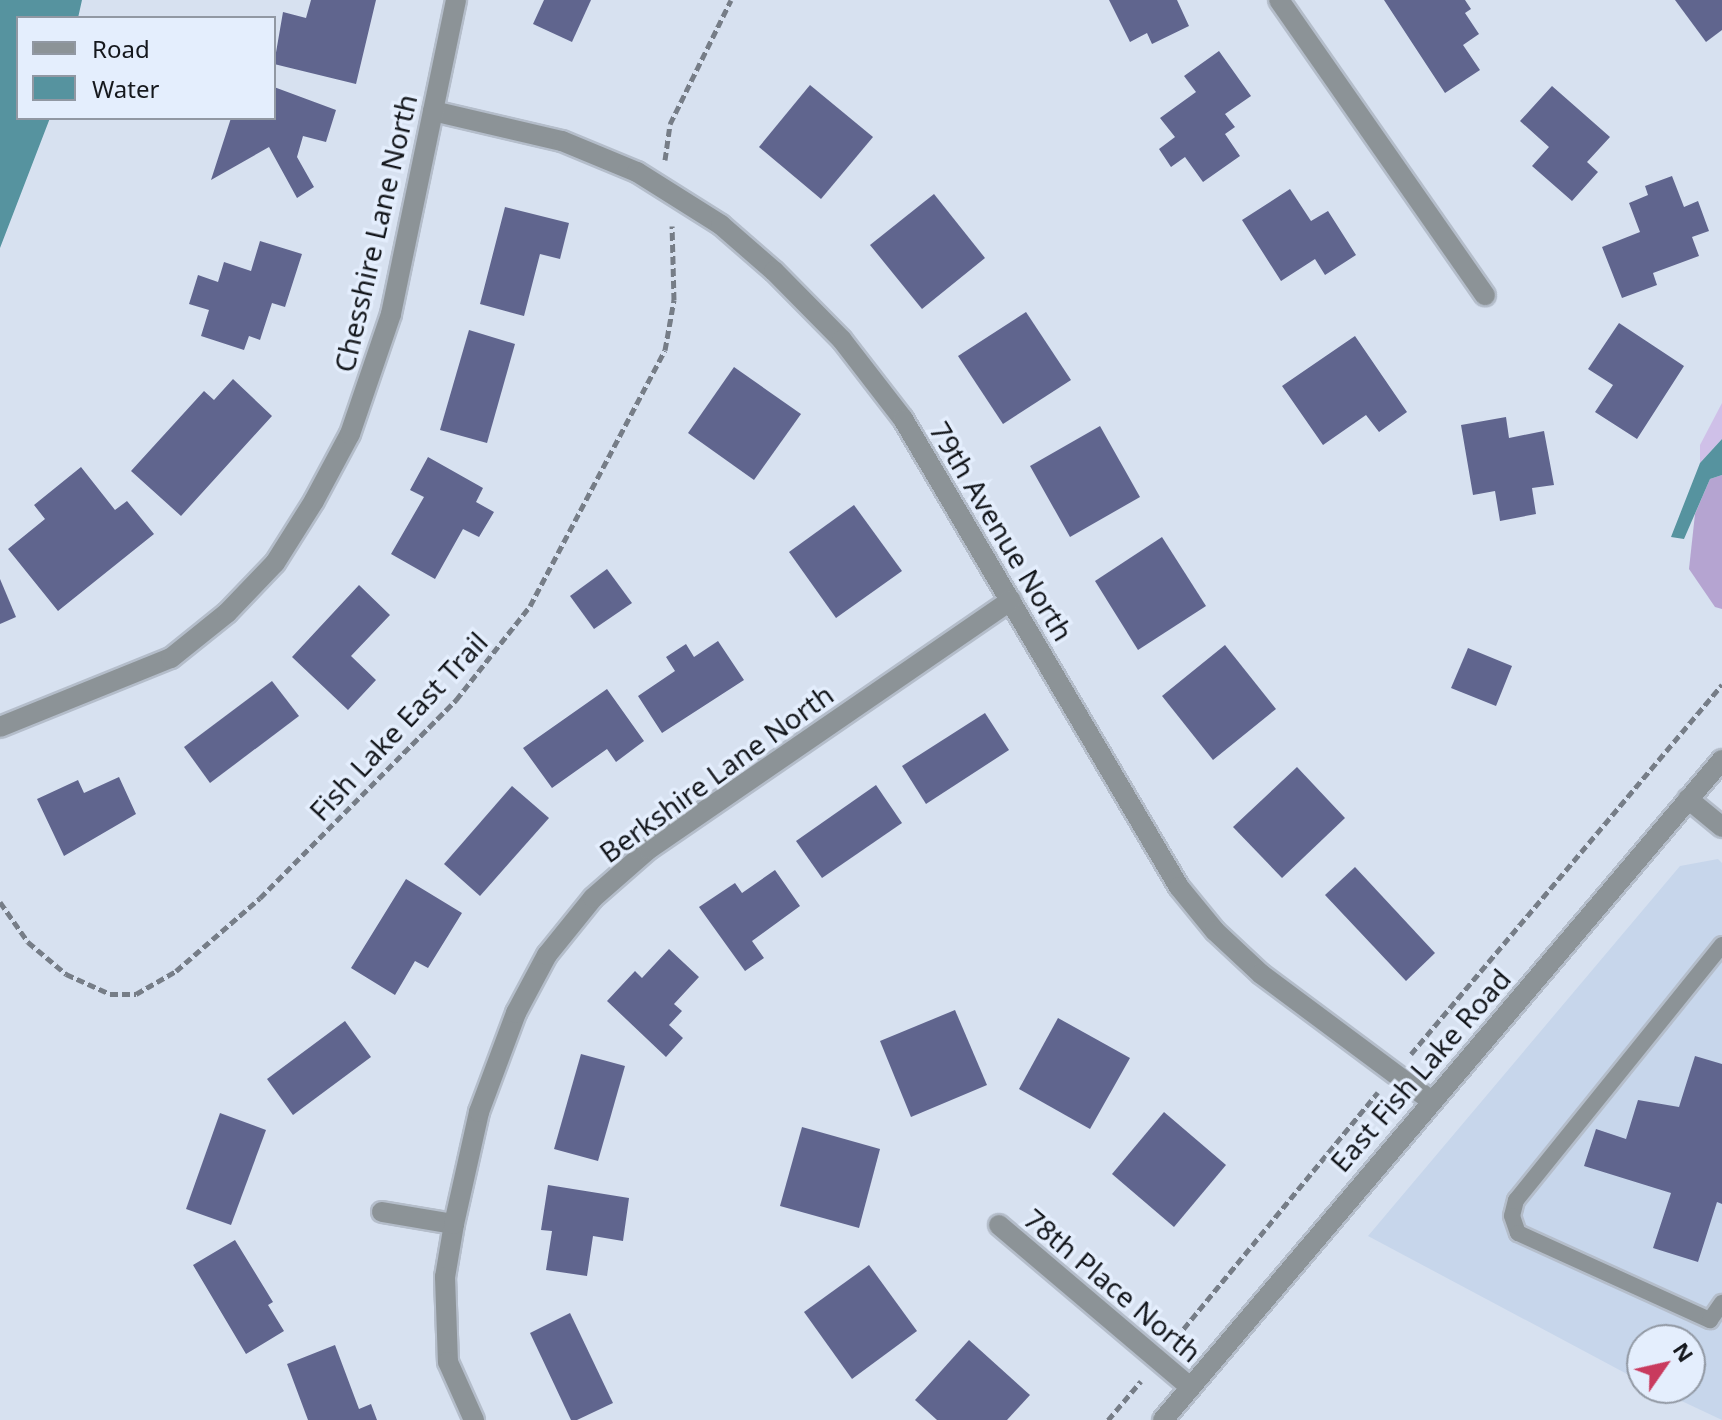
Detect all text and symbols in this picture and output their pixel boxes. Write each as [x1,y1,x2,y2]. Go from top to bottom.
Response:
legend [16,16,276,120]
text: Road [92,32,150,65]
text: Water [92,72,159,105]
street label: Chesshire Lane North [327,91,423,375]
street label: 79th Avenue North [923,415,1081,647]
street label: Fish Lake East Trail [302,625,494,827]
street label: Berkshire Lane North [593,677,839,869]
street label: East Fish Lake Road [1323,962,1517,1178]
street label: 78th Place North [1018,1201,1208,1369]
north arrow [1626,1324,1706,1404]
text: N [1667,1336,1702,1367]

